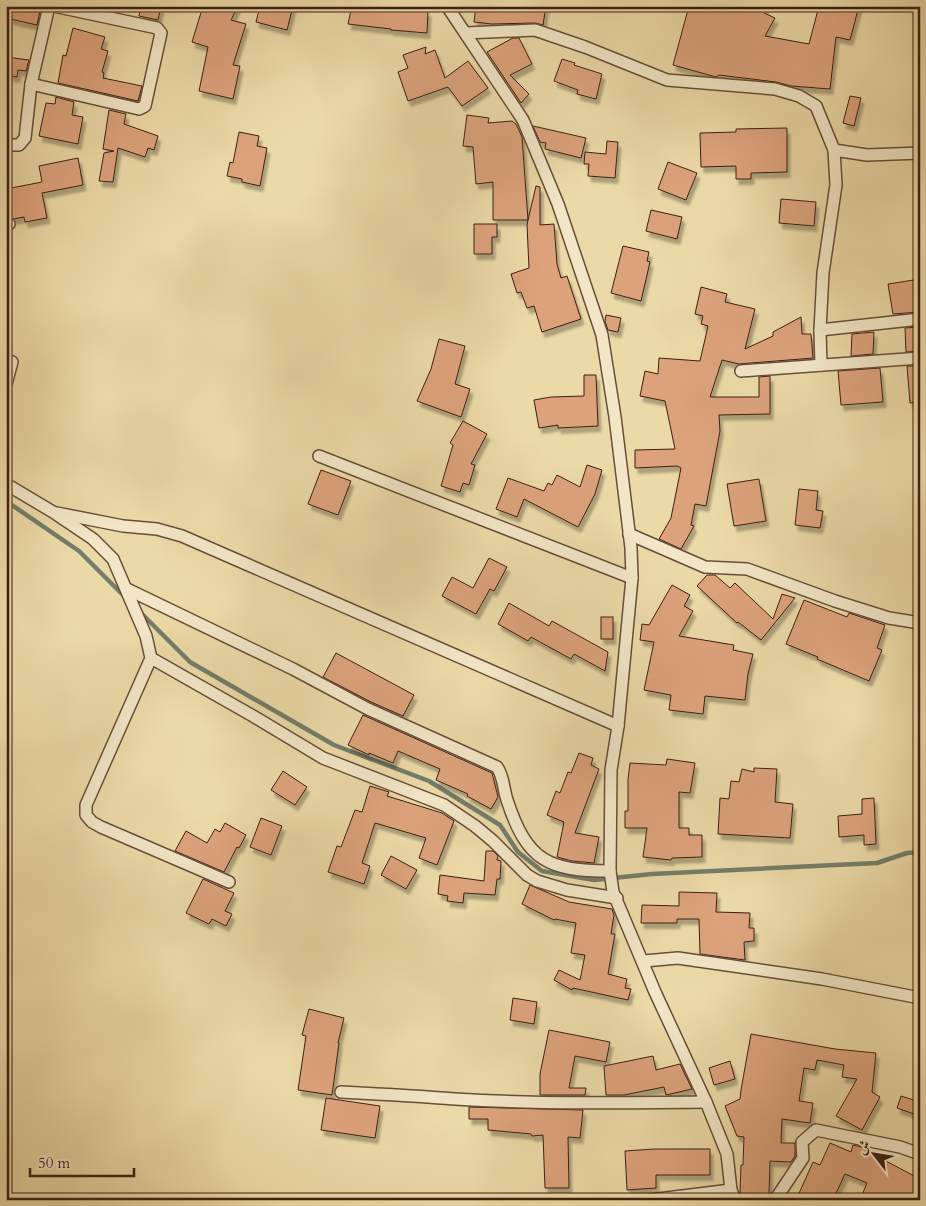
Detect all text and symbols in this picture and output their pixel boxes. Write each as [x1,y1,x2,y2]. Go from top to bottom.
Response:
north arrow [848,1128,898,1178]
text: ش [852,1137,875,1158]
scale bar [30,1146,134,1178]
text: 50 m [38,1153,70,1173]

